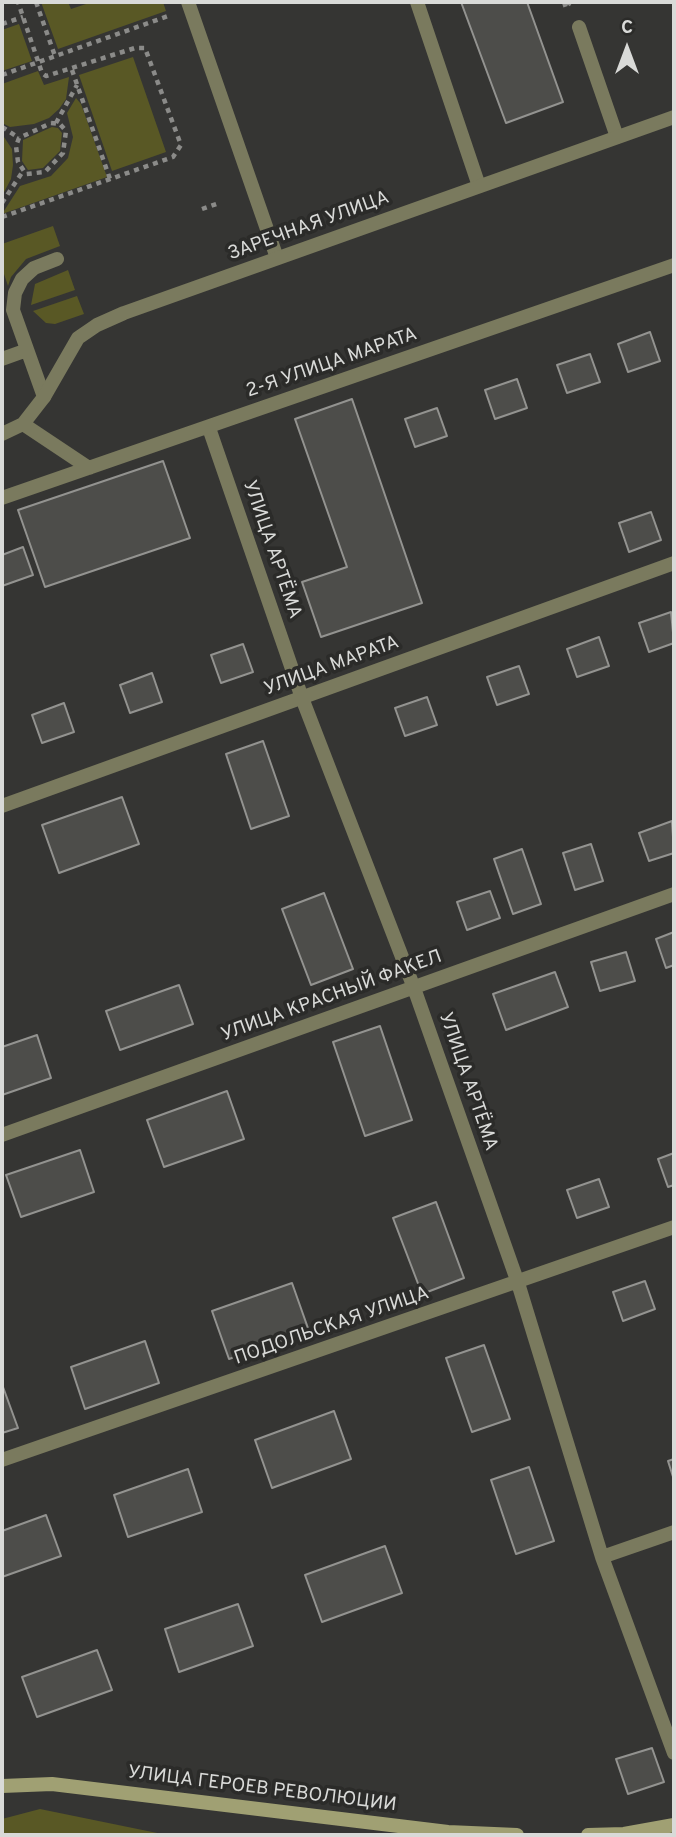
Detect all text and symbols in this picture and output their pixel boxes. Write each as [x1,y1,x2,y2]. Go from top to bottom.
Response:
north arrow [592,14,662,84]
text: С [621,16,633,40]
street label: ЗАРЕЧНАЯ УЛИЦА [225,187,393,267]
street label: 2-Я УЛИЦА МАРАТА [244,324,420,404]
street label: УЛИЦА АРТЁМА [237,478,305,622]
street label: УЛИЦА МАРАТА [261,632,403,702]
street label: УЛИЦА КРАСНЫЙ ФАКЕЛ [219,946,445,1048]
street label: УЛИЦА АРТЁМА [433,1010,501,1154]
street label: ПОДОЛЬСКАЯ УЛИЦА [231,1283,433,1371]
street label: УЛИЦА ГЕРОЕВ РЕВОЛЮЦИИ [126,1762,398,1818]

